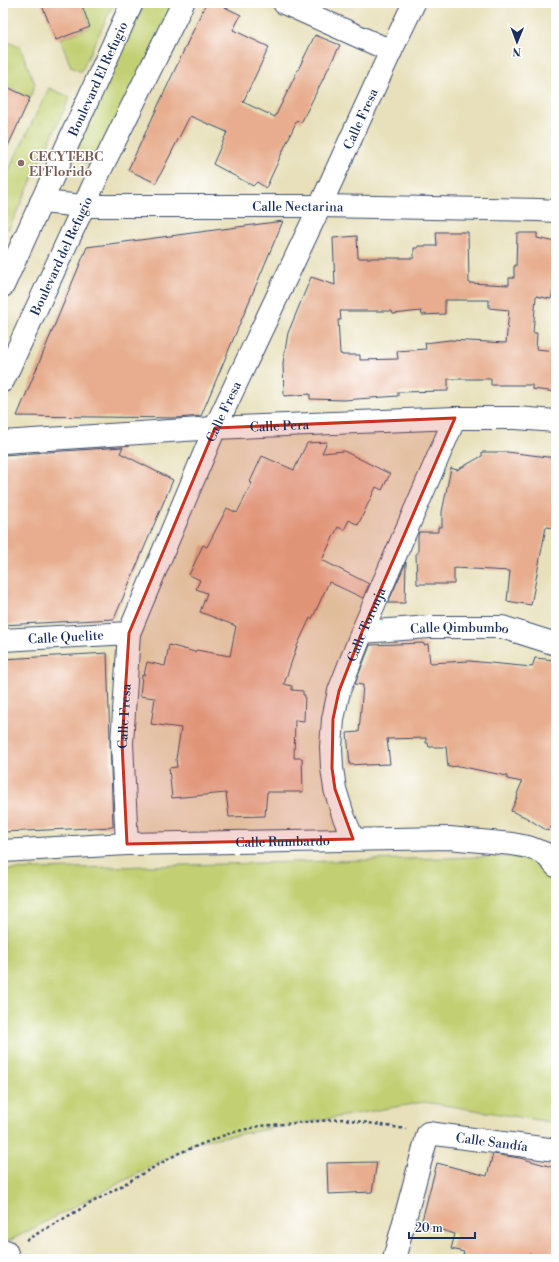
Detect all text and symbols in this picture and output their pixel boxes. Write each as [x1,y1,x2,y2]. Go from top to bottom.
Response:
street label: Boulevard El Refugio [65,19,132,140]
north arrow [497,22,537,62]
text: N [512,44,521,58]
street label: Calle Fresa [340,86,382,152]
place label: CECYTEBC El Florido [29,149,103,180]
marker: CECYTEBC El Florido [16,158,26,168]
street label: Boulevard del Refugio [27,194,96,319]
street label: Calle Nectarina [252,199,344,215]
street label: Calle Fresa [203,379,245,445]
street label: Calle Pera [250,417,310,436]
street label: Calle Toronja [344,585,390,664]
street label: Calle Qimbumbo [410,620,511,638]
street label: Calle Quelite [28,627,105,648]
street label: Calle Fresa [115,683,135,749]
street label: Calle Rumbardo [235,833,330,851]
street label: Calle Sandía [455,1130,529,1155]
scale bar [409,1214,475,1240]
text: 20 m [415,1221,443,1236]

